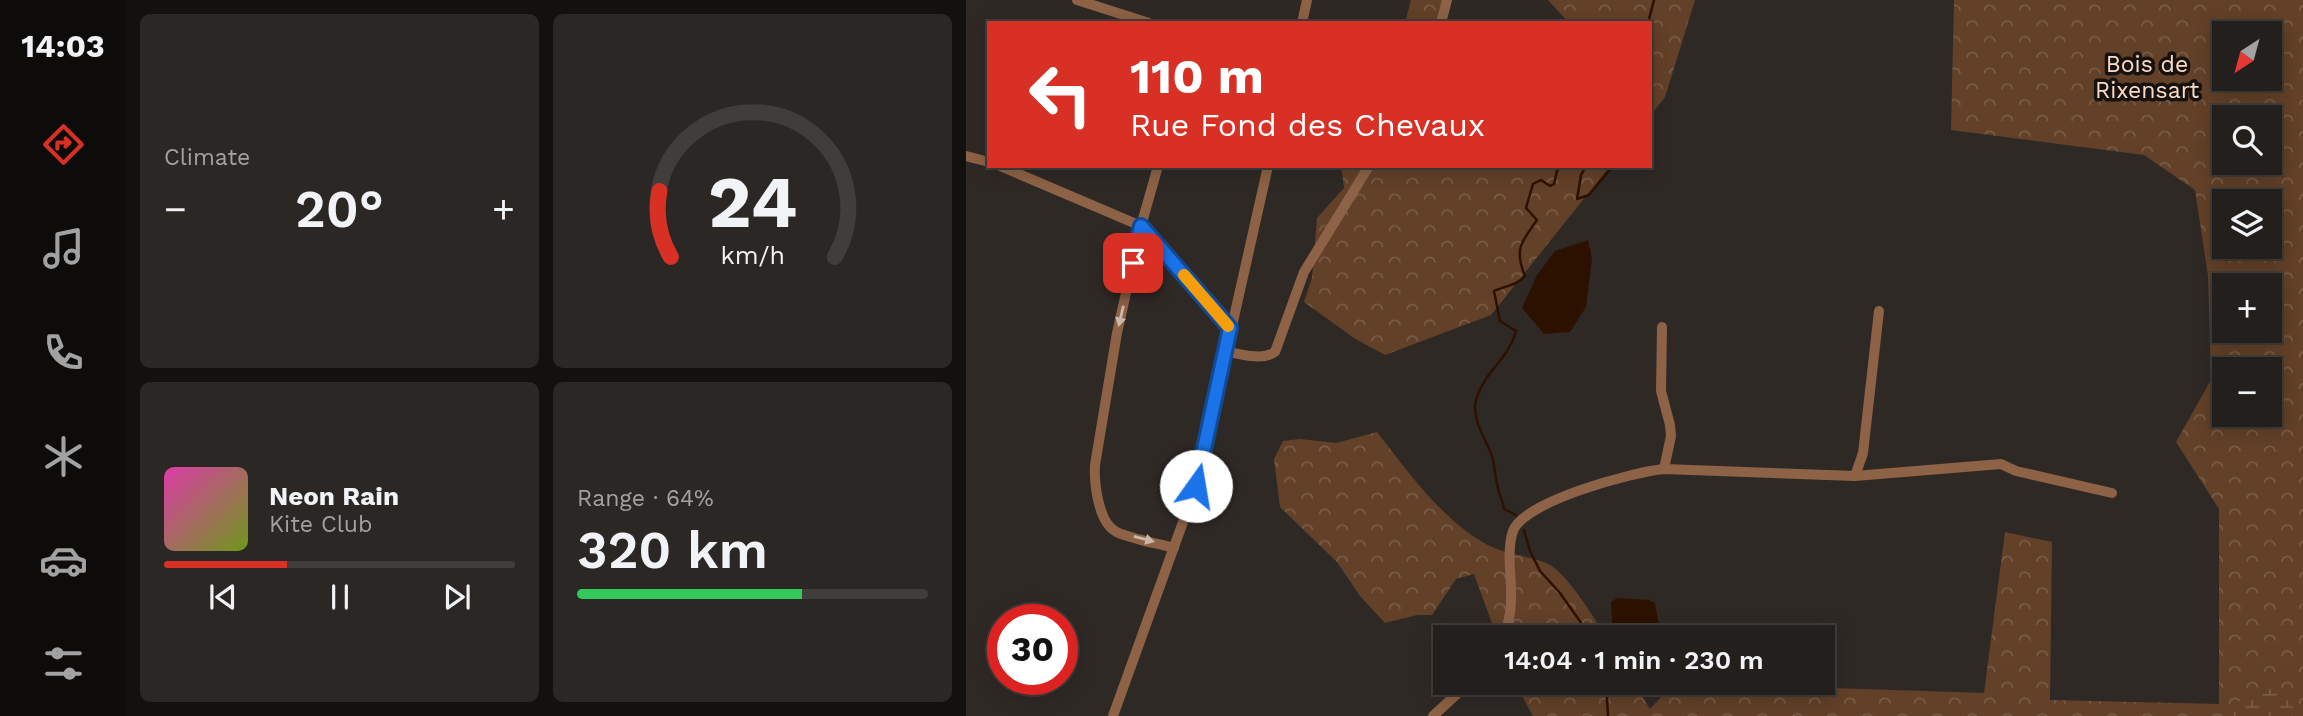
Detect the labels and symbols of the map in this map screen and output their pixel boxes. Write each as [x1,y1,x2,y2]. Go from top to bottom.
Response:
north arrow [2212,21,2282,91]
park label: Bois de Rixensart [2095,51,2199,104]
pin [1103,233,1163,293]
one-way arrow [1115,305,1126,327]
position arrow [1159,449,1233,523]
one-way arrow [1133,534,1155,545]
speed limit sign: 30 [987,604,1078,695]

